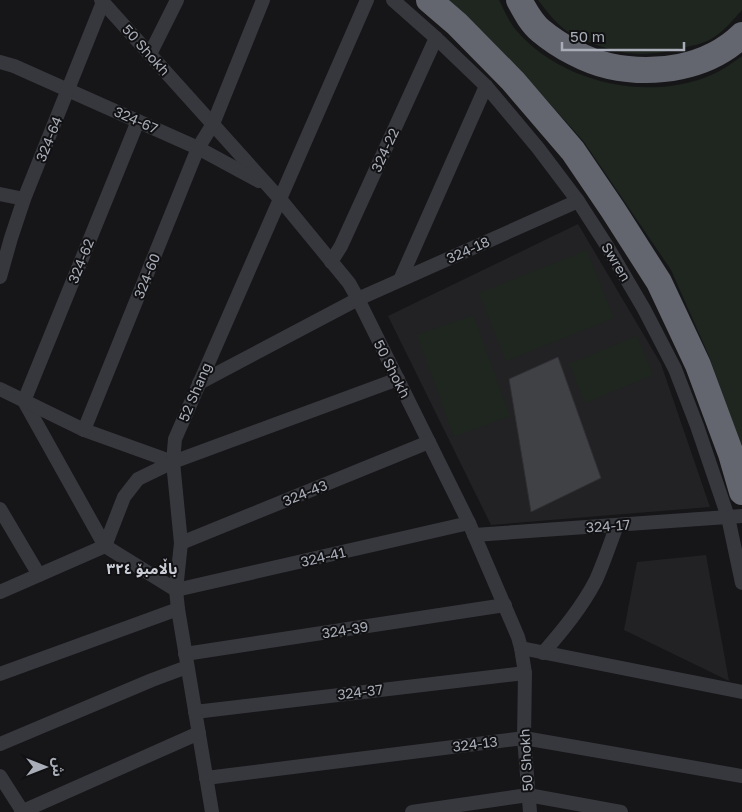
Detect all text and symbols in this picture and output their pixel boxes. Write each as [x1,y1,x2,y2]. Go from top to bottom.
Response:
scale bar [562,20,684,52]
street label: 50 Shokh [119,21,174,79]
text: 50 m [570,27,605,45]
street label: 324-67 [112,102,161,137]
street label: 324-64 [32,114,65,164]
street label: 324-22 [367,125,402,174]
street label: 324-18 [444,233,492,267]
street label: 324-62 [64,236,97,286]
street label: Swren [598,239,635,284]
street label: 324-60 [130,251,163,301]
street label: 50 Shokh [371,337,414,401]
street label: 52 Shang [175,360,215,424]
street label: 324-43 [280,476,330,509]
street label: 324-17 [585,515,631,536]
street label: 324-41 [299,543,347,570]
district label: باڵامبۆ ٣٢٤ [107,558,177,578]
street label: 324-39 [320,617,369,642]
street label: 324-37 [336,680,384,703]
street label: 50 Shokh [515,728,536,792]
street label: 324-13 [451,732,498,755]
north arrow [20,742,70,792]
text: ش [50,757,67,777]

